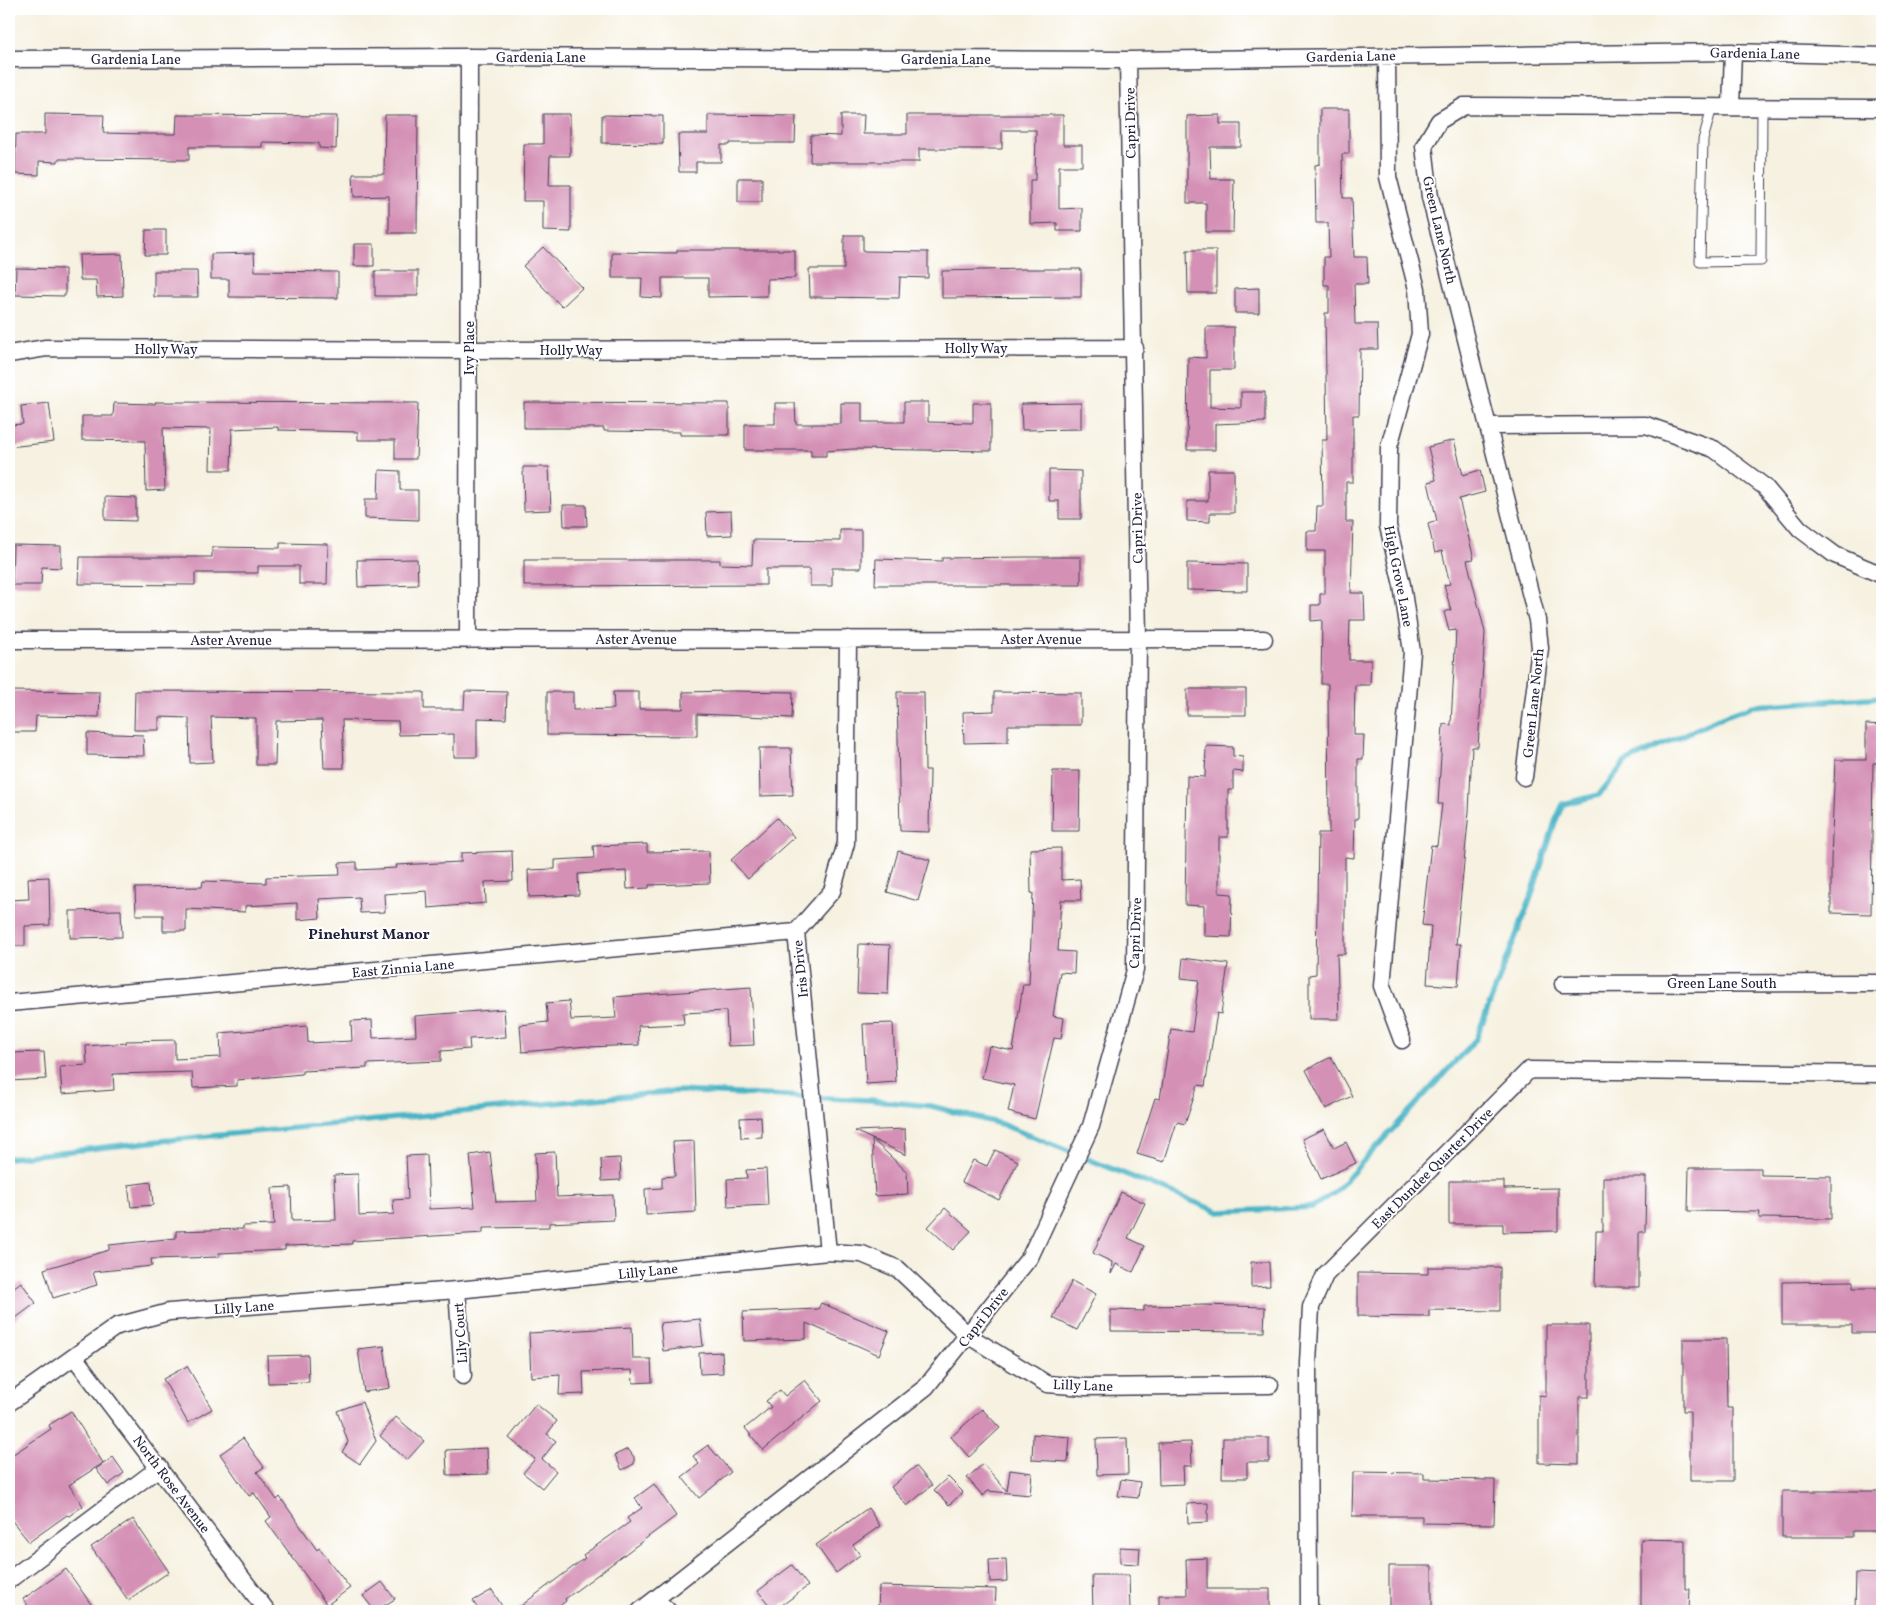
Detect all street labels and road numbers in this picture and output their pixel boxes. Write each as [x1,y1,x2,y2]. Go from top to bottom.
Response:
street label: Gardenia Lane [1710,44,1800,65]
street label: Gardenia Lane [1306,47,1396,68]
street label: Gardenia Lane [496,49,586,68]
street label: Gardenia Lane [91,51,181,70]
street label: Gardenia Lane [901,51,991,70]
street label: Capri Drive [1121,87,1142,159]
street label: Green Lane North [1417,175,1460,286]
street label: Ivy Place [461,320,480,375]
street label: Holly Way [945,340,1008,359]
street label: Holly Way [135,341,198,360]
street label: Holly Way [540,342,603,361]
street label: Capri Drive [1128,492,1149,564]
street label: High Grove Lane [1378,524,1417,629]
street label: Aster Avenue [595,631,677,650]
street label: Aster Avenue [1000,631,1082,650]
street label: Aster Avenue [190,632,272,651]
street label: Green Lane North [1519,647,1550,759]
street label: Capri Drive [1126,897,1147,969]
street label: Iris Drive [789,939,814,999]
street label: East Zinnia Lane [351,956,455,983]
street label: Green Lane South [1667,975,1777,994]
street label: East Dundee Quarter Drive [1368,1104,1498,1234]
street label: Lilly Lane [617,1260,679,1285]
street label: Capri Drive [955,1284,1014,1352]
street label: Lilly Lane [213,1297,275,1320]
street label: Lily Court [450,1301,473,1364]
street label: Lilly Lane [1053,1376,1114,1397]
street label: North Rose Avenue [128,1432,214,1538]

